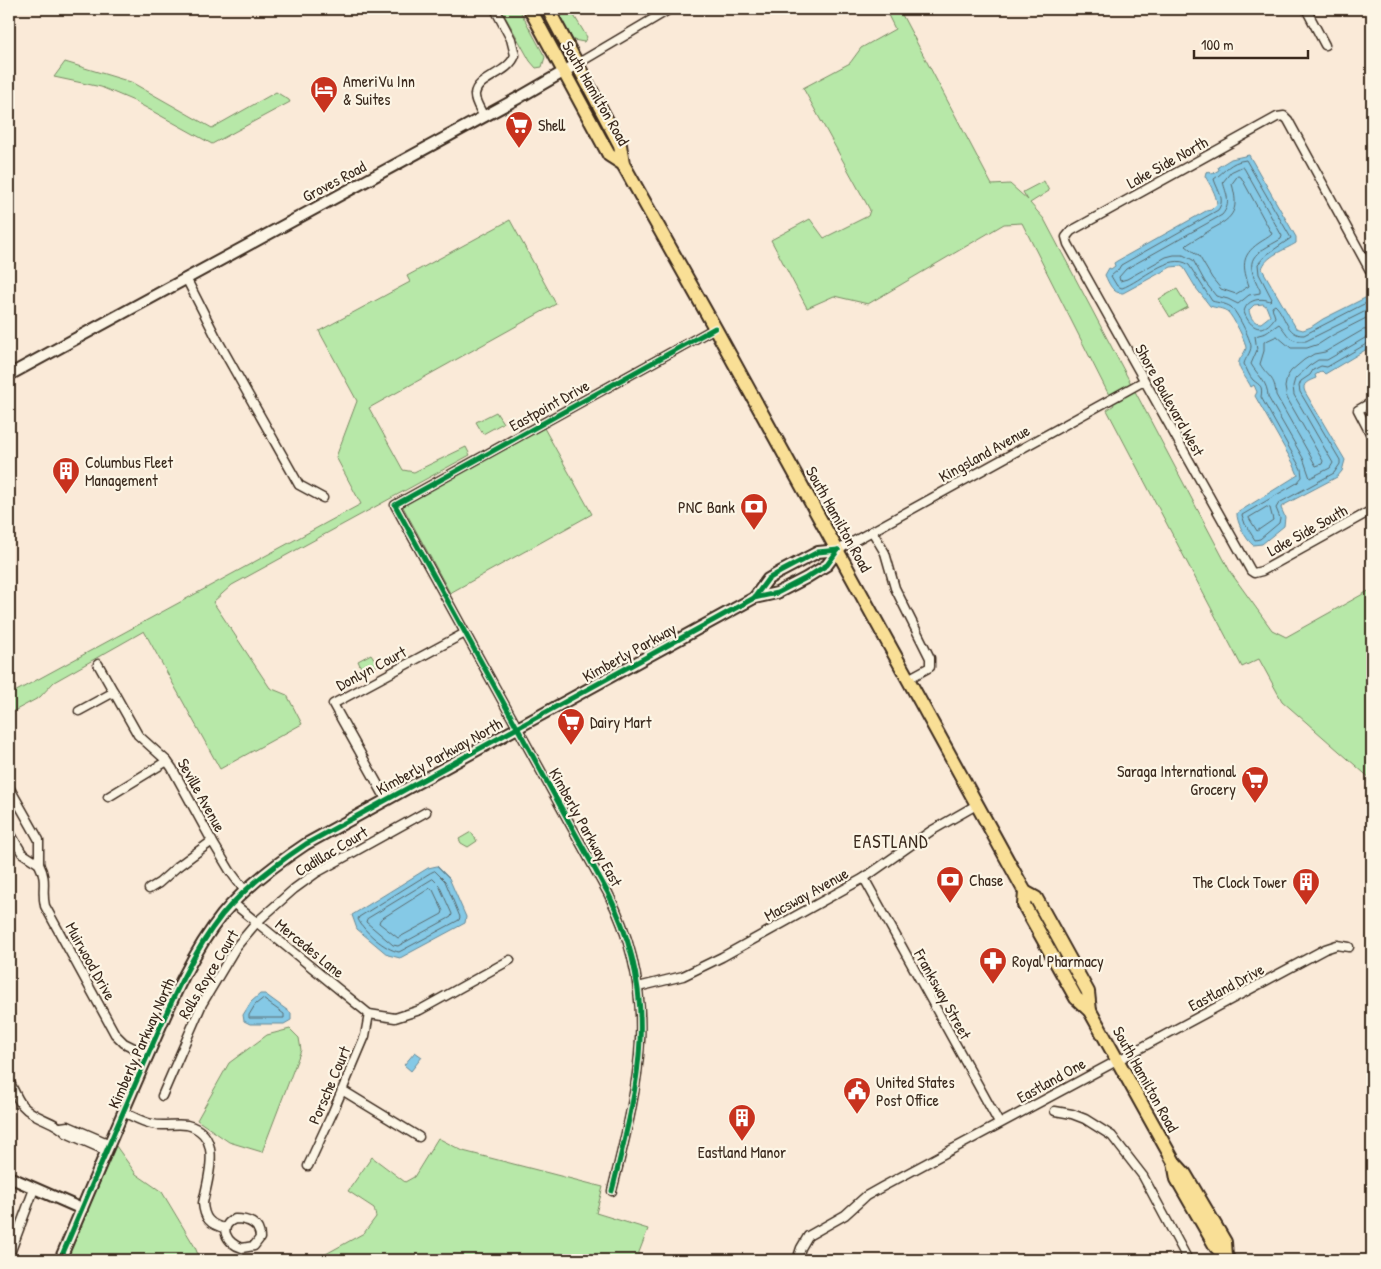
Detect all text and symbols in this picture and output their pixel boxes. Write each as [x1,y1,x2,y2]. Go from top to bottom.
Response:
scale bar [1194,28,1307,60]
text: 100 m [1201,34,1234,55]
street label: South Hamilton Road [557,37,635,149]
place label: AmeriVu Inn & Suites [343,70,415,110]
hotel icon: AmeriVu Inn & Suites [309,75,339,114]
supermarket icon: Shell [504,110,534,149]
place label: Shell [538,114,565,136]
street label: Lake Side North [1123,131,1212,193]
street label: Groves Road [298,155,370,207]
street label: Shore Boulevard West [1130,340,1210,460]
street label: Eastpoint Drive [505,374,594,436]
street label: Kingsland Avenue [935,419,1034,487]
place label: Columbus Fleet Management [85,451,174,491]
building icon: Columbus Fleet Management [51,456,81,495]
street label: South Hamilton Road [801,462,877,576]
bank icon: PNC Bank [739,492,769,531]
place label: PNC Bank [678,496,735,518]
street label: Lake Side South [1263,499,1351,561]
street label: Kimberly Parkway [578,617,680,687]
street label: Donlyn Court [332,640,410,696]
supermarket icon: Dairy Mart [556,707,586,746]
place label: Dairy Mart [590,711,652,733]
street label: Kimberly Parkway North [372,712,506,800]
street label: Seville Avenue [173,754,232,836]
place label: Saraga International Grocery [1117,760,1237,800]
street label: Kimberly Parkway East [544,764,628,891]
supermarket icon: Saraga International Grocery [1240,765,1270,804]
street label: Cadillac Court [291,820,372,881]
district label: EASTLAND [853,829,929,854]
street label: Macsway Avenue [760,862,852,926]
bank icon: Chase [935,865,965,904]
building icon: The Clock Tower [1291,867,1321,906]
place label: Chase [969,869,1004,891]
place label: The Clock Tower [1193,871,1287,893]
street label: Mercedes Lane [271,913,350,983]
street label: Muirwood Drive [61,918,122,1004]
street label: Rolls Royce Court [173,925,244,1023]
street label: Franksway Street [909,944,977,1043]
pharmacy icon: Royal Pharmacy [978,946,1008,985]
place label: Royal Pharmacy [1012,950,1104,972]
street label: Eastland Drive [1184,958,1268,1016]
street label: Kimberly Parkway North [102,974,180,1112]
street label: South Hamilton Road [1108,1022,1184,1136]
street label: Porsche Court [303,1042,355,1127]
street label: Eastland One [1013,1052,1090,1108]
place label: United States Post Office [876,1071,955,1111]
public building icon: United States Post Office [842,1076,872,1115]
building icon: Eastland Manor [727,1103,757,1142]
place label: Eastland Manor [698,1141,786,1163]

